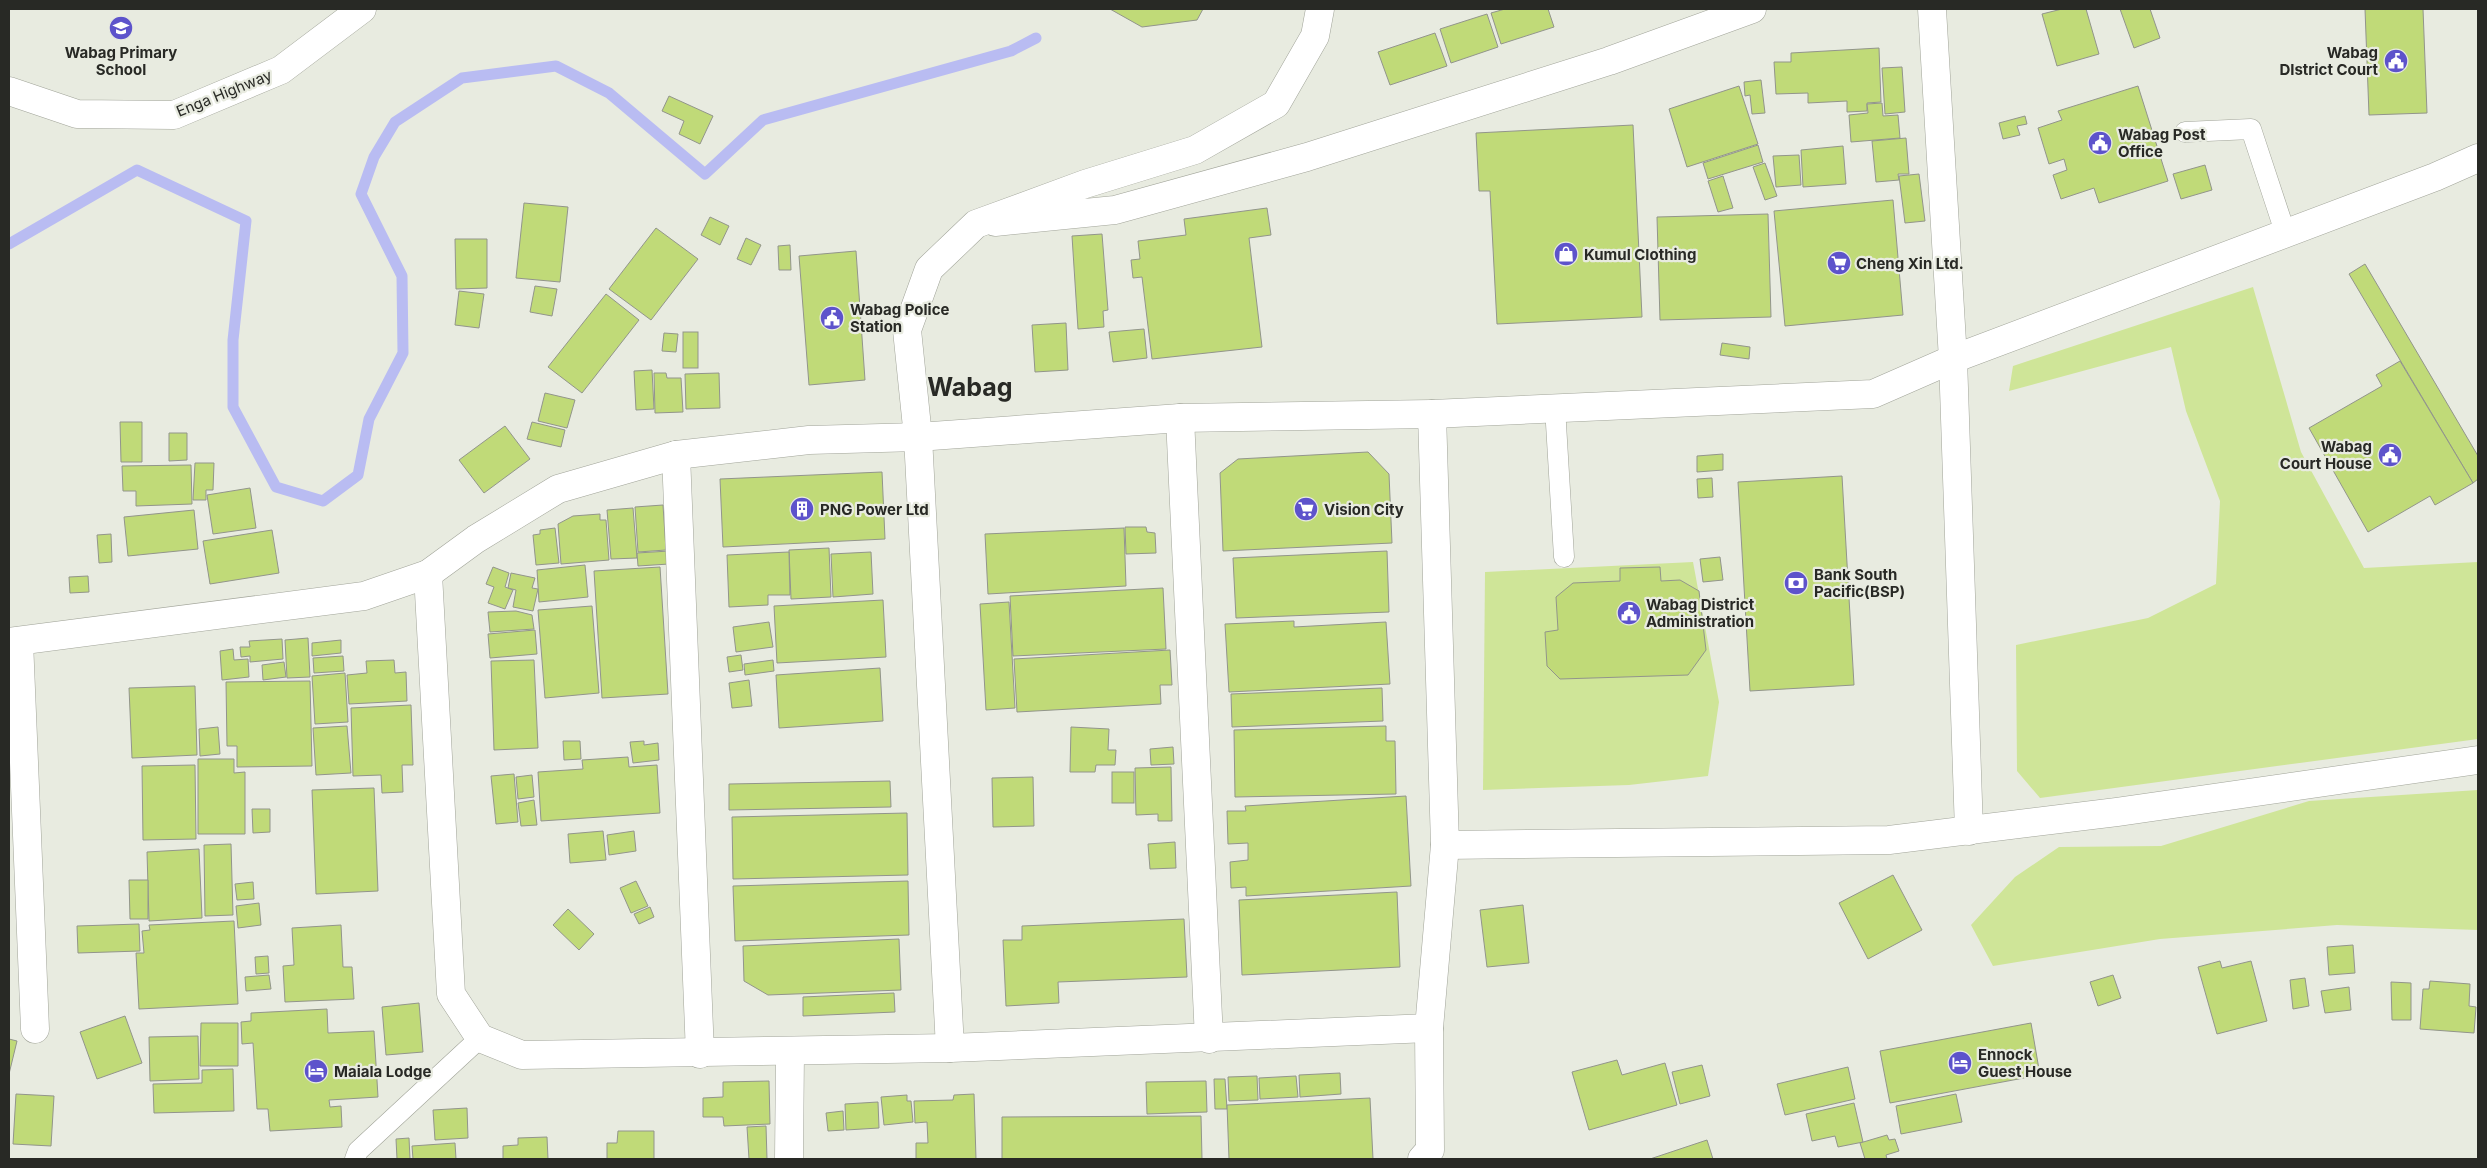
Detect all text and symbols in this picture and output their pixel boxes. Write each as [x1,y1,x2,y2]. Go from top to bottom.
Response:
school or university icon: Wabag Primary School [108,15,134,41]
place label: Wabag Primary School [65,43,177,79]
place label: Wabag DIstrict Court [2279,43,2379,79]
public building icon: Wabag DIstrict Court [2383,48,2409,74]
street label: Enga Highway [173,65,275,121]
place label: Wabag Post Office [2118,125,2206,161]
public building icon: Wabag Post Office [2087,130,2113,156]
shop icon: Kumul Clothing [1553,241,1579,267]
place label: Kumul Clothing [1584,245,1696,264]
supermarket icon: Cheng Xin Ltd. [1826,250,1852,276]
place label: Cheng Xin Ltd. [1856,254,1964,273]
place label: Wabag Police Station [850,300,949,336]
public building icon: Wabag Police Station [819,305,845,331]
district label: Wabag [927,372,1013,402]
place label: Wabag Court House [2280,437,2372,473]
public building icon: Wabag Court House [2377,442,2403,468]
building icon: PNG Power Ltd [789,496,815,522]
supermarket icon: Vision City [1293,496,1319,522]
place label: PNG Power Ltd [820,500,929,519]
place label: Vision City [1324,500,1404,519]
place label: Bank South Pacific(BSP) [1814,565,1905,601]
bank icon: Bank South Pacific(BSP) [1783,570,1809,596]
place label: Wabag District Administration [1646,595,1755,631]
public building icon: Wabag District Administration [1616,600,1642,626]
place label: Ennock Guest House [1978,1045,2072,1081]
hotel icon: Ennock Guest House [1947,1050,1973,1076]
hotel icon: Maiala Lodge [303,1058,329,1084]
place label: Maiala Lodge [334,1062,431,1081]

